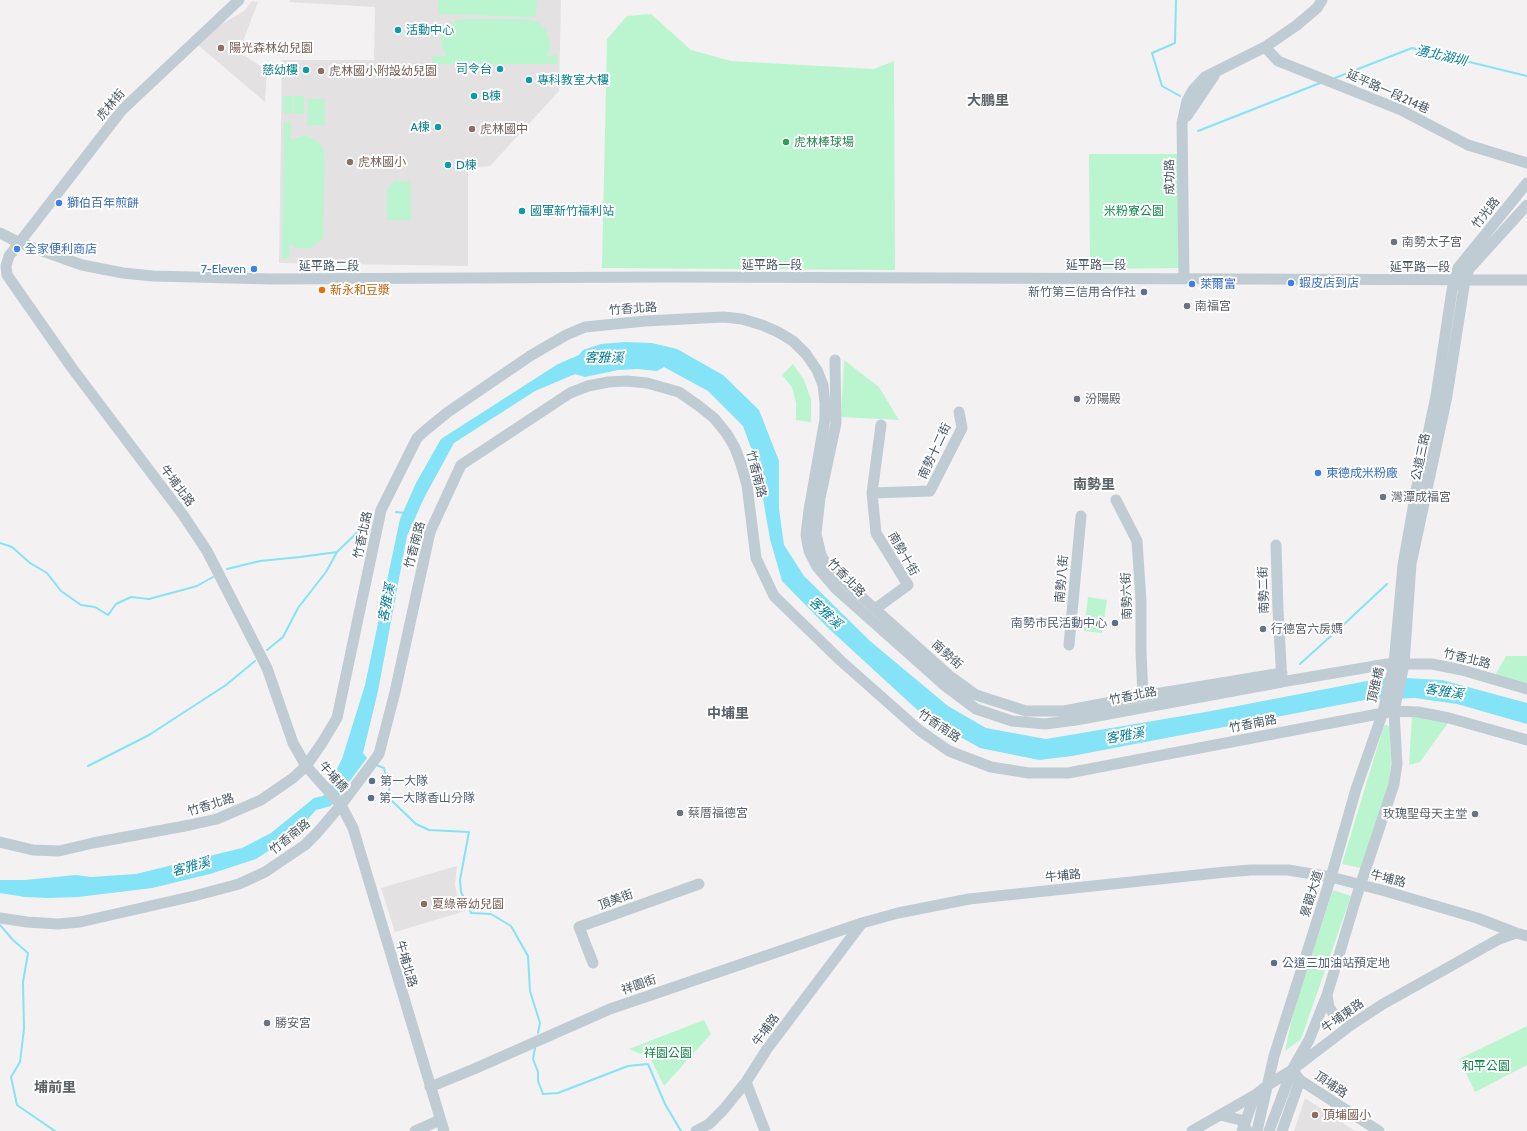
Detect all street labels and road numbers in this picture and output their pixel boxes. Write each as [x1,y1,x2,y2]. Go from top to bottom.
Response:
street label: 延平路一段214巷 [1344,67,1432,117]
street label: 虎林街 [94,87,128,123]
street label: 成功路 [1162,159,1178,195]
street label: 竹光路 [1469,194,1503,232]
street label: 延平路一段 [742,258,802,272]
street label: 延平路一段 [1066,258,1126,272]
street label: 延平路二段 [299,259,359,273]
street label: 延平路一段 [1390,260,1450,274]
street label: 竹香北路 [609,300,657,318]
street label: 南勢十二街 [916,421,954,481]
street label: 公道三路 [1409,432,1433,482]
street label: 竹香南路 [743,449,769,499]
street label: 牛埔北路 [157,462,197,510]
street label: 竹香北路 [351,510,375,560]
street label: 竹香南路 [402,520,428,570]
street label: 南勢十街 [885,530,921,578]
street label: 南勢八街 [1053,554,1071,604]
street label: 竹香北路 [824,556,868,600]
street label: 南勢二街 [1256,566,1272,614]
street label: 南勢六街 [1119,572,1135,620]
street label: 南勢街 [929,638,965,672]
street label: 竹香北路 [1442,646,1492,672]
street label: 頂雅橋 [1365,666,1387,704]
street label: 竹香北路 [1108,684,1158,708]
street label: 竹香南路 [915,707,963,745]
street label: 竹香南路 [1228,712,1278,736]
street label: 牛埔橋 [316,759,350,795]
street label: 竹香北路 [186,791,236,819]
street label: 竹香南路 [267,816,313,858]
street label: 牛埔路 [1044,867,1082,885]
street label: 牛埔路 [1369,868,1407,890]
street label: 景觀大道 [1298,869,1326,919]
street label: 頂美街 [597,887,635,913]
street label: 牛埔北路 [392,939,420,989]
street label: 祥園街 [620,972,658,998]
street label: 牛埔東路 [1319,996,1367,1036]
street label: 牛埔路 [750,1011,782,1049]
street label: 頂埔路 [1312,1069,1350,1101]

